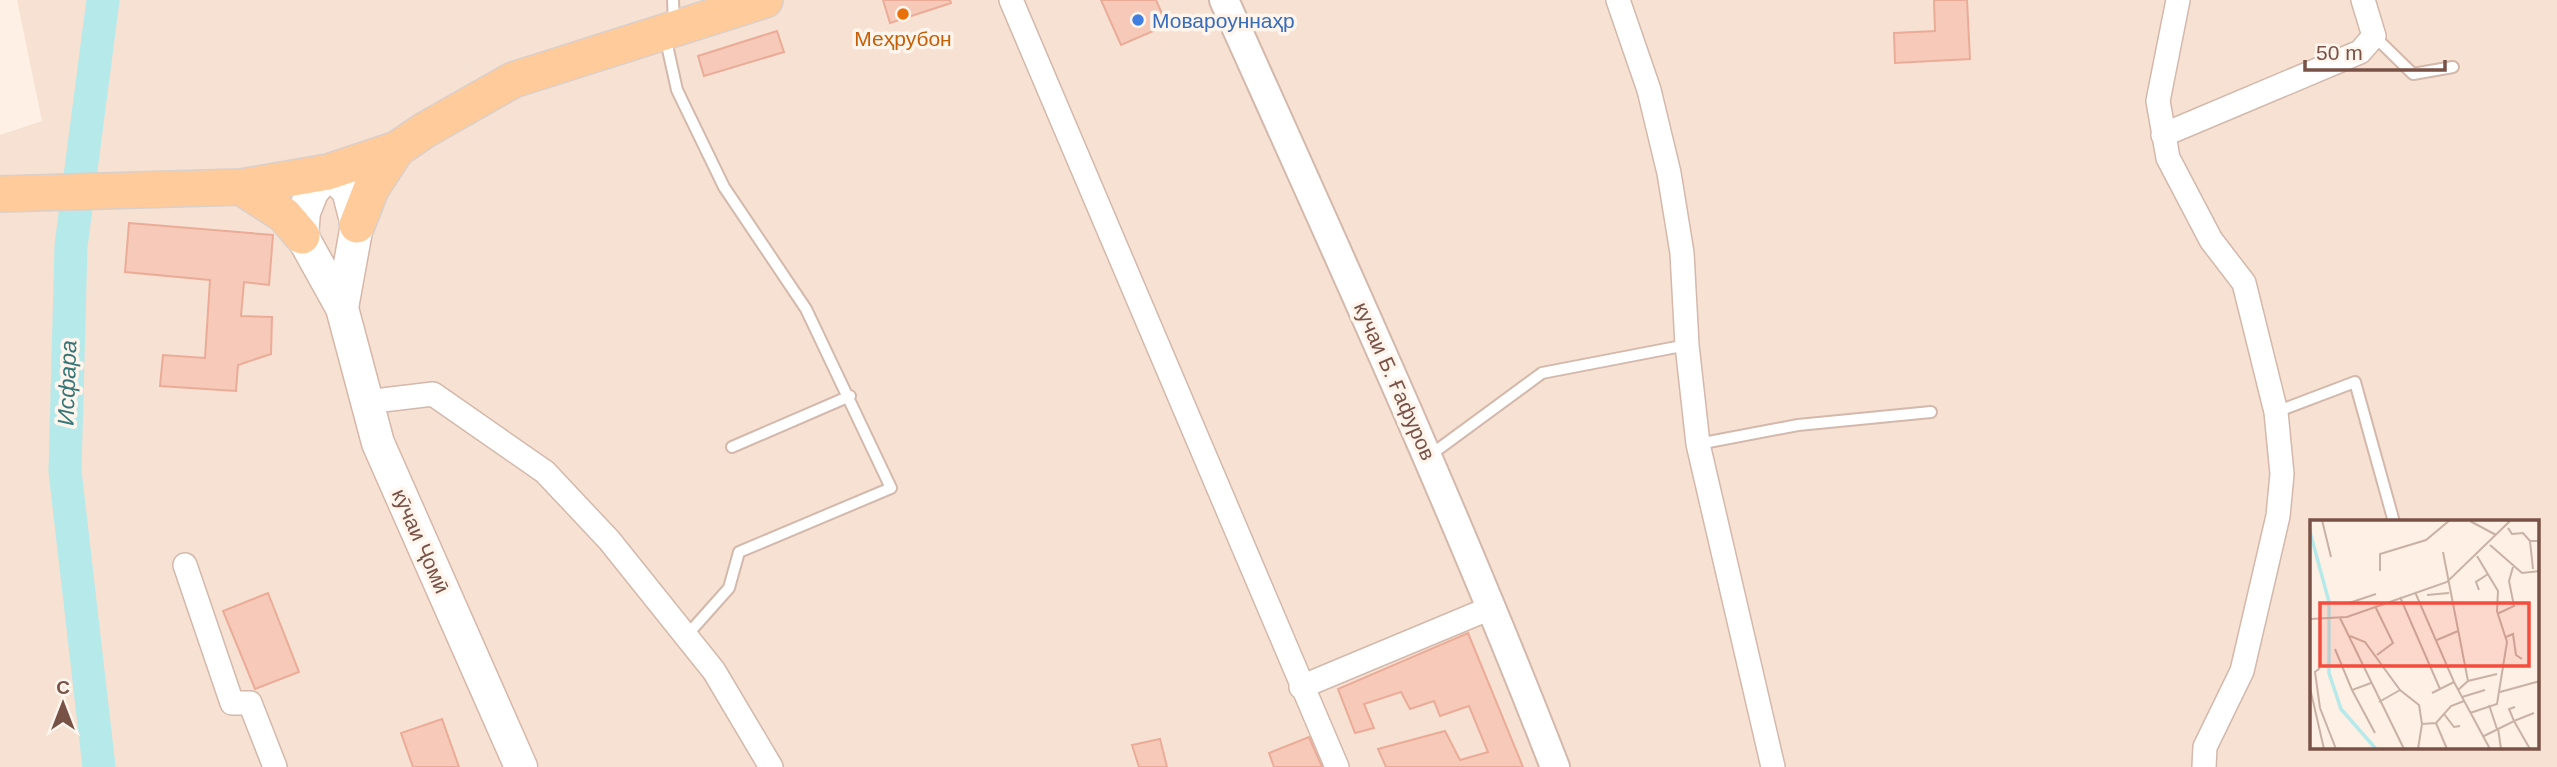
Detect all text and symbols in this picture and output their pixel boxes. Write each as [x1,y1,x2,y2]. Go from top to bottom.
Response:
marker: Меҳрубон [895,6,911,22]
place label: Мовароуннаҳр [1152,9,1295,32]
marker: Мовароуннаҳр [1130,12,1146,28]
place label: Меҳрубон [854,27,952,50]
scale bar [2305,28,2445,72]
text: 50 m [2316,41,2363,64]
street label: кучаи Б. Ғафуров [1350,298,1440,464]
water label: Исфара [53,340,81,426]
street label: кӯчаи Ҷомӣ [388,485,454,597]
inset map [2310,520,2540,750]
north arrow [28,669,98,739]
text: С [56,677,70,698]

